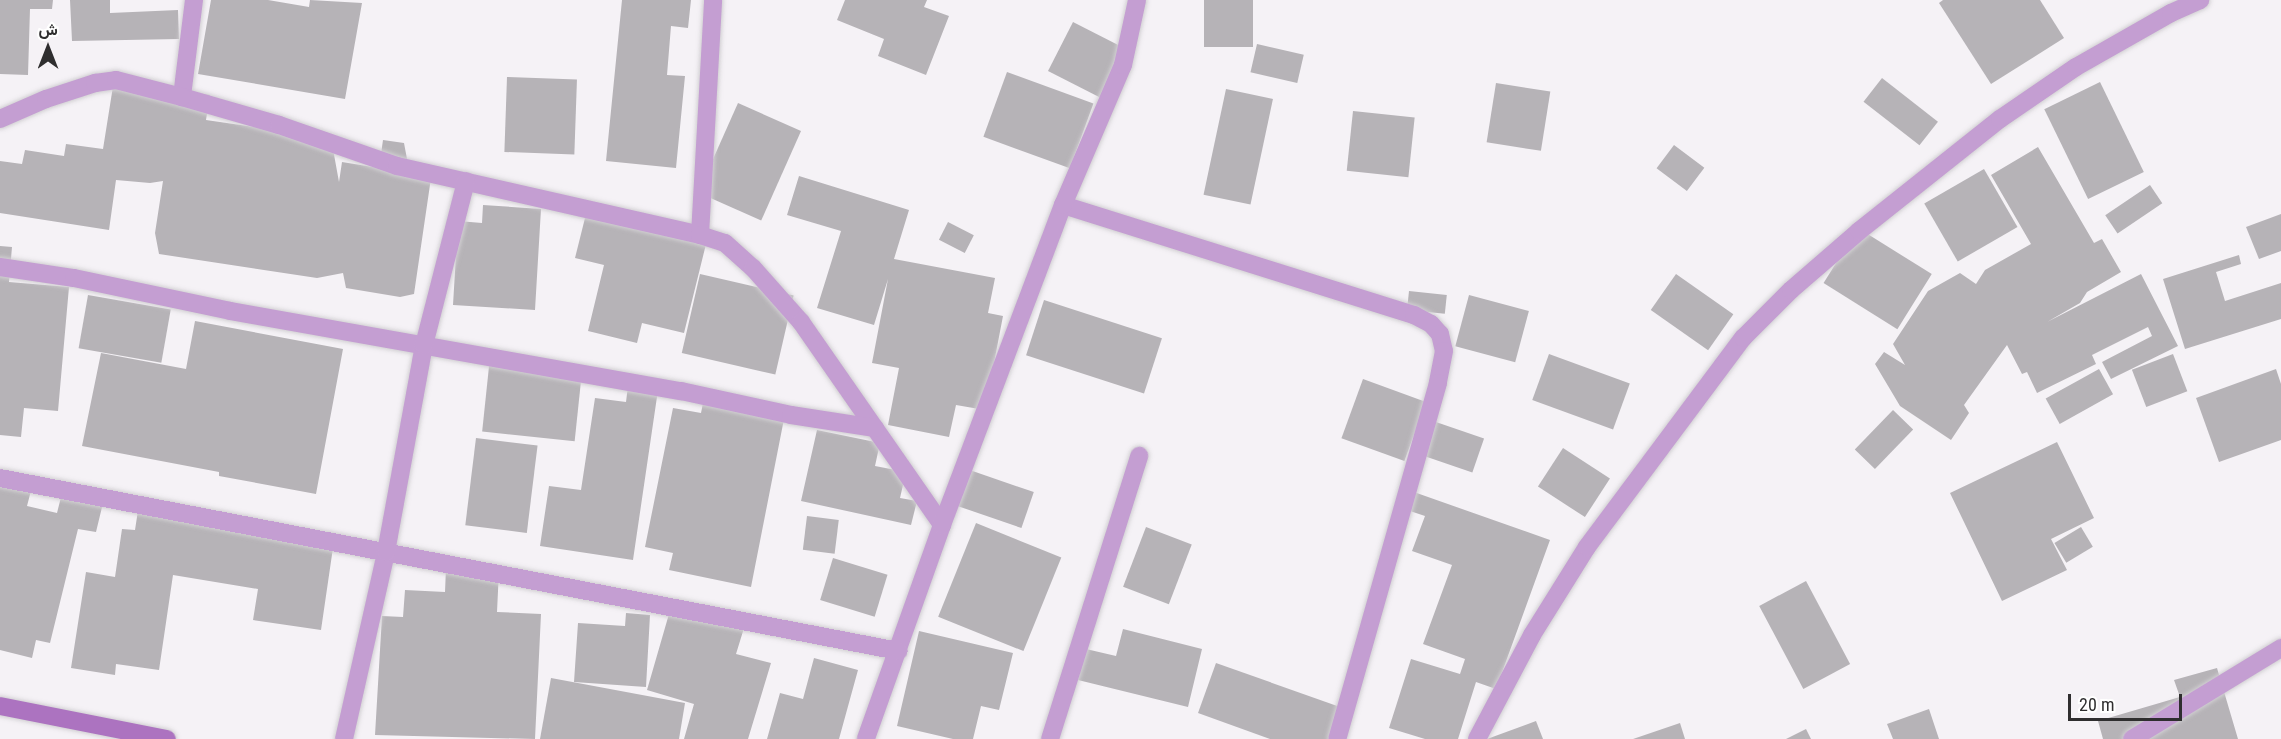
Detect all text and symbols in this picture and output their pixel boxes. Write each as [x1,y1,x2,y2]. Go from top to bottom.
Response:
north arrow [18,18,78,78]
text: ش [38,20,58,39]
scale bar [2071,682,2185,720]
text: 20 m [2079,694,2114,715]

